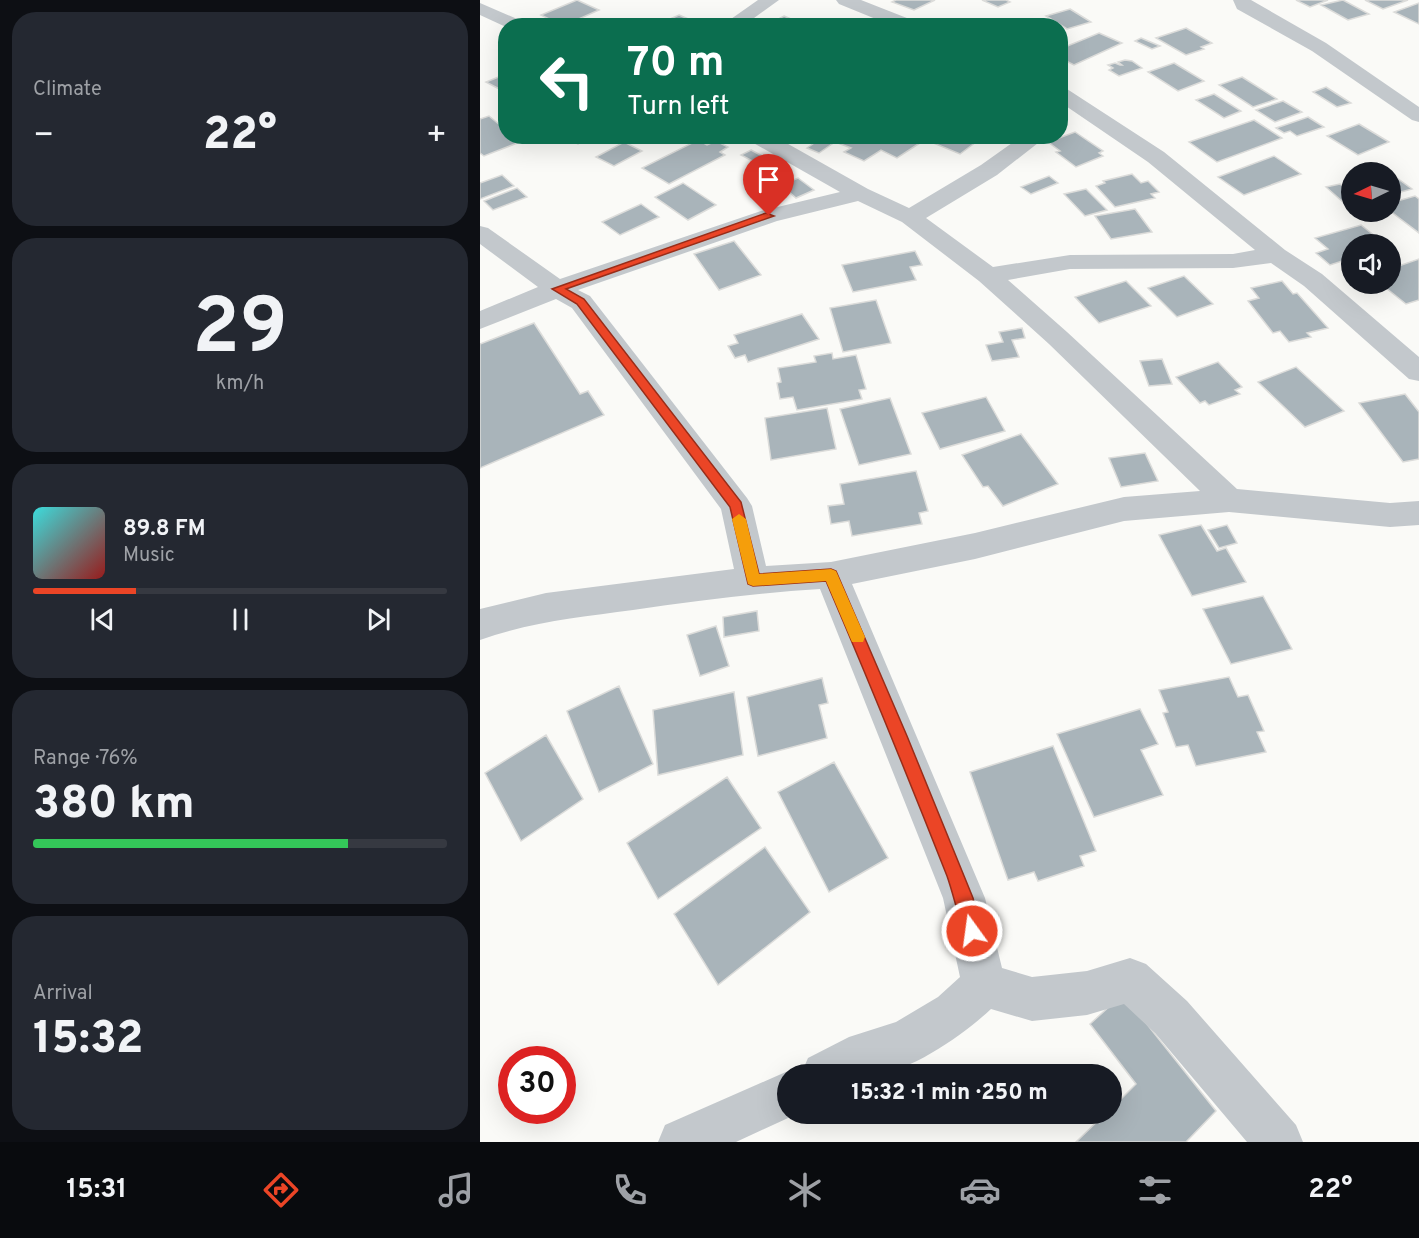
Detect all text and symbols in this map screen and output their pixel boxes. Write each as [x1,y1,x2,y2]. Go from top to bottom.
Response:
text: 70 m [627,38,725,91]
icon: left [528,42,606,120]
text: Climate [33,77,102,103]
text: Turn left [627,90,729,124]
text: 22° [203,108,277,165]
text: − [33,116,54,158]
text: + [426,116,447,158]
pin [743,154,794,216]
north arrow [1341,162,1401,222]
map controls [1341,162,1401,294]
icon: arrive [752,163,785,196]
button: sound [1341,234,1401,294]
text: 29 [192,282,288,381]
text: km/h [216,371,264,397]
text: 89.8 FM [123,516,205,543]
text: Music [123,543,175,569]
icon: previous [86,603,119,636]
icon: pause [224,603,257,636]
icon: next [362,603,395,636]
text: Range · 76% [33,746,138,772]
text: 380 km [33,777,195,834]
position arrow [940,899,1004,963]
text: Arrival [33,981,93,1007]
text: 15:32 [33,1012,144,1069]
speed limit sign: 30 [498,1046,576,1124]
text: 15:32 · 1 min · 250 m [851,1080,1048,1107]
icon: directions [260,1169,302,1211]
icon: music [435,1169,477,1211]
icon: phone [609,1169,651,1211]
icon: climate [784,1169,826,1211]
icon: car [959,1169,1001,1211]
icon: filters [1134,1169,1176,1211]
text: 15:31 [66,1173,127,1207]
text: 22° [1308,1173,1353,1207]

